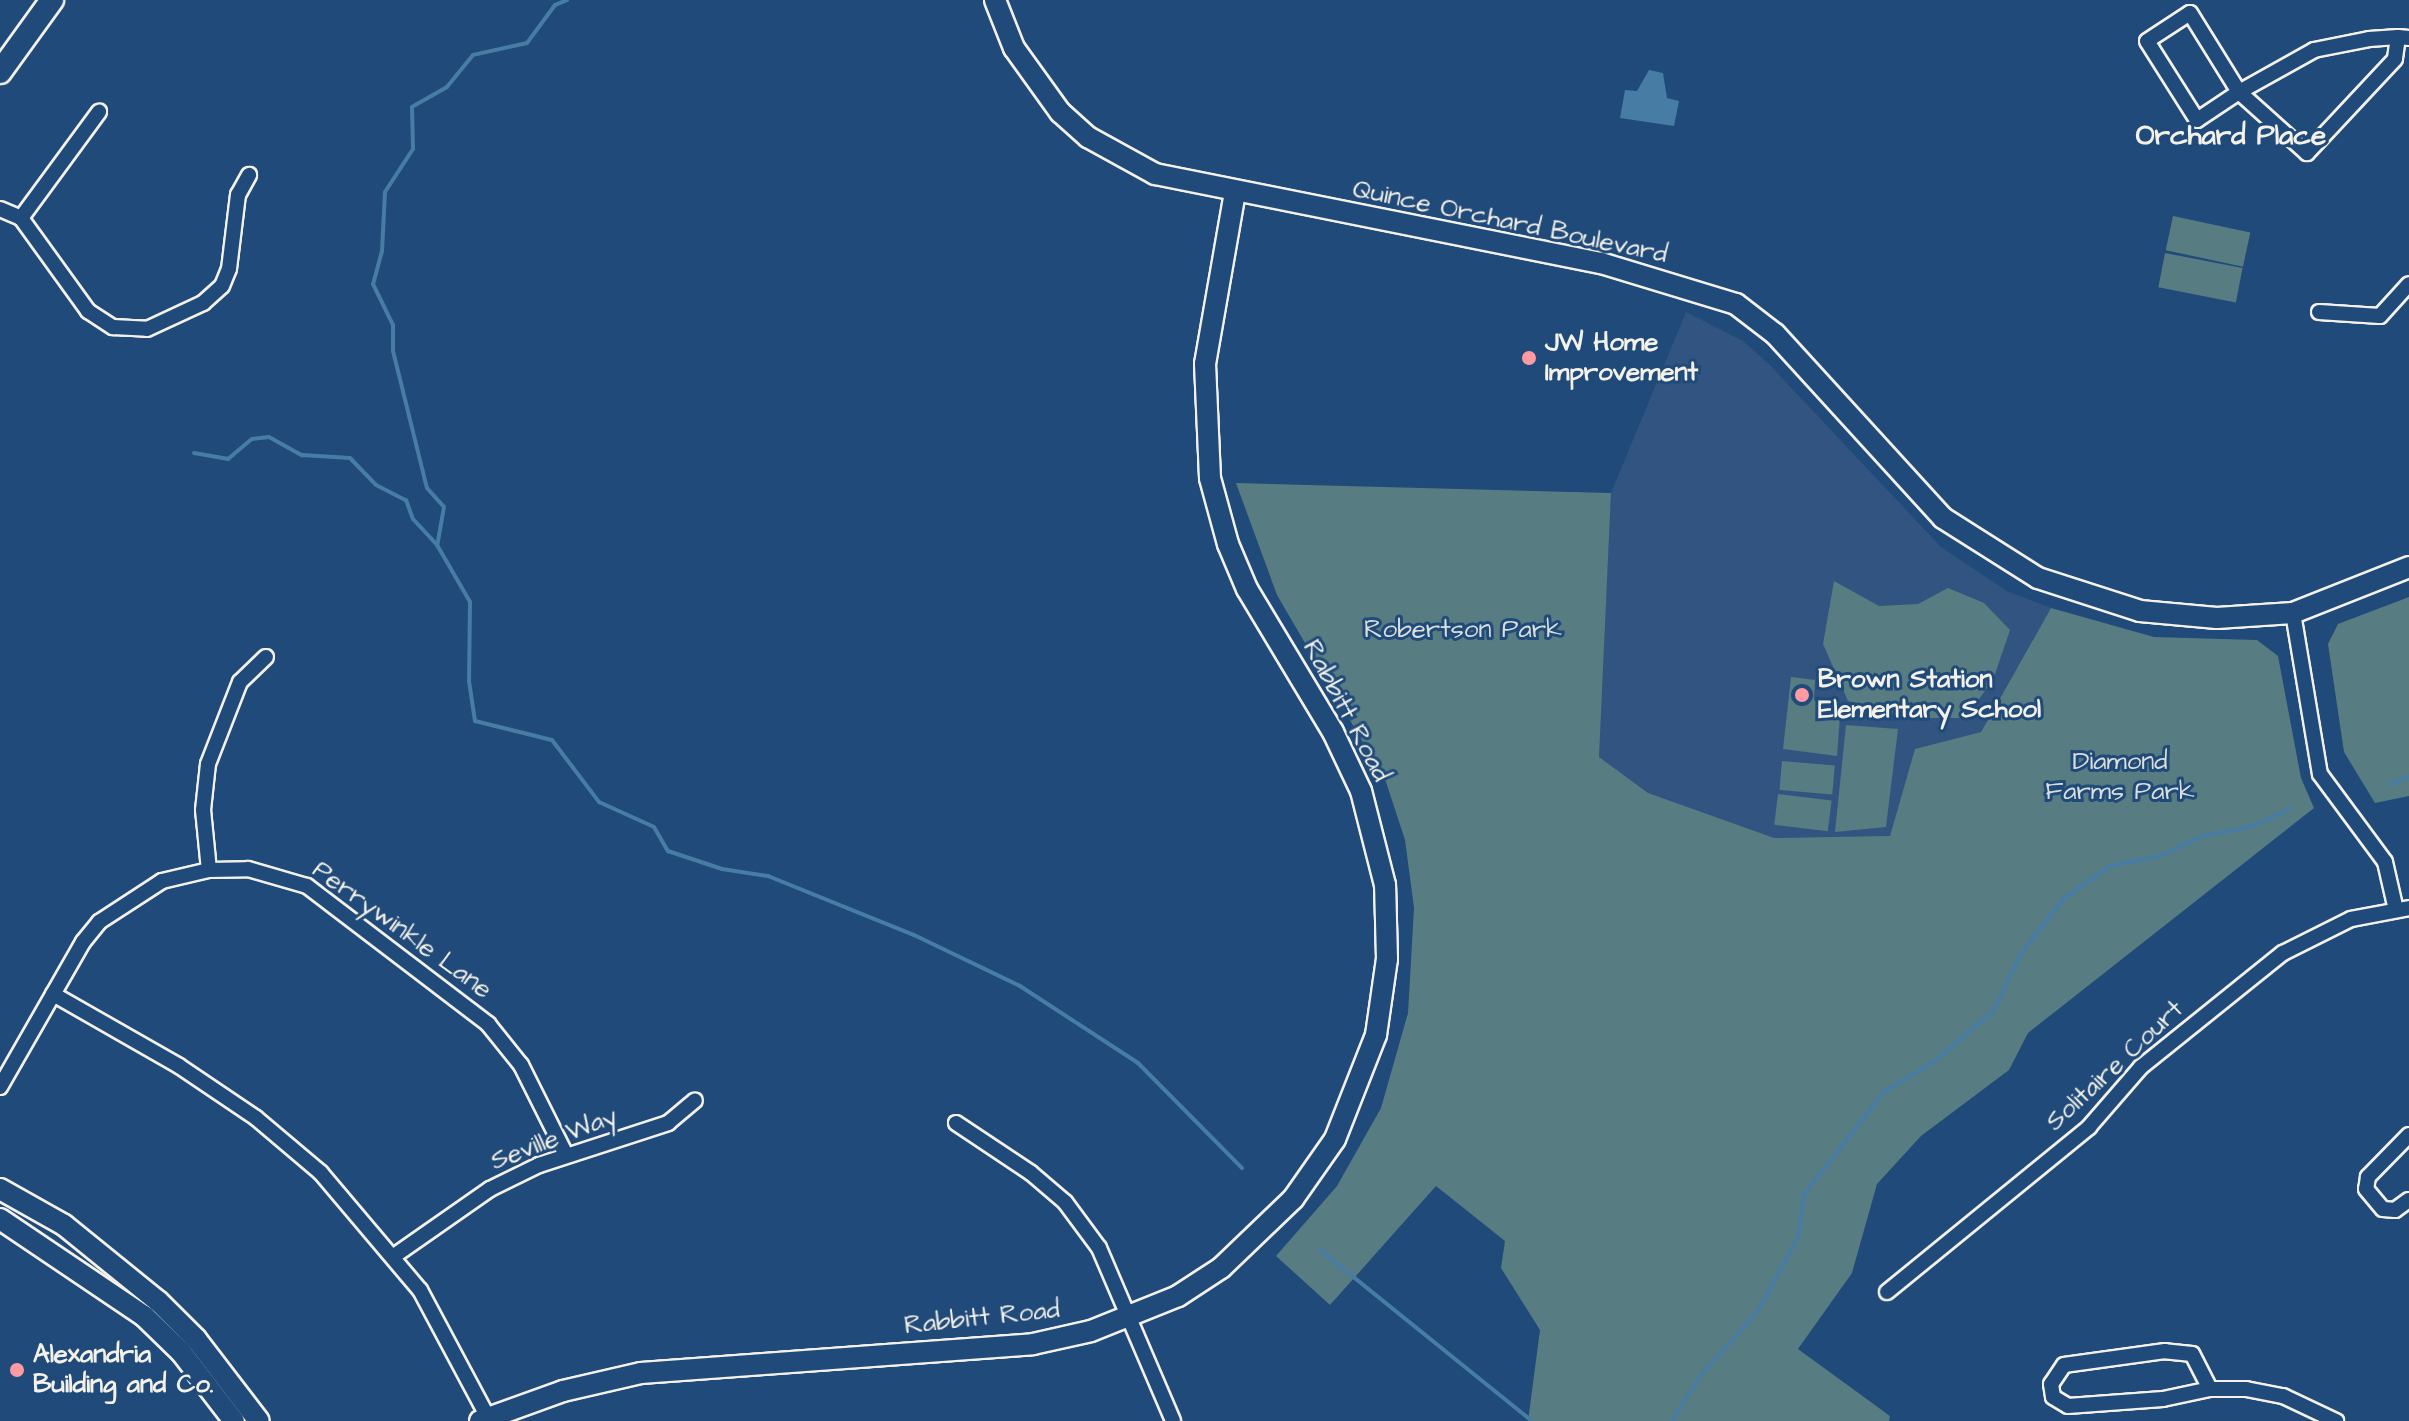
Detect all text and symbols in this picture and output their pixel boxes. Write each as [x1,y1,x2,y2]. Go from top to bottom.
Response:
district label: Orchard Place [2136,119,2326,153]
street label: Quince Orchard Boulevard [1350,173,1670,271]
place label: JW Home Improvement [1545,327,1698,388]
marker: JW Home Improvement [1520,349,1538,367]
park label: Robertson Park [1364,614,1562,646]
street label: Rabbitt Road [1296,635,1396,787]
place label: Brown Station Elementary School [1818,664,2041,726]
marker: Brown Station Elementary School [1793,686,1811,704]
park label: Diamond Farms Park [2045,746,2195,808]
street label: Perrywinkle Lane [306,854,498,1006]
street label: Solitaire Court [2040,994,2190,1138]
street label: Seville Way [486,1101,622,1177]
street label: Rabbitt Road [903,1294,1061,1342]
place label: Alexandria Building and Co. [33,1339,213,1400]
marker: Alexandria Building and Co. [8,1361,26,1379]

